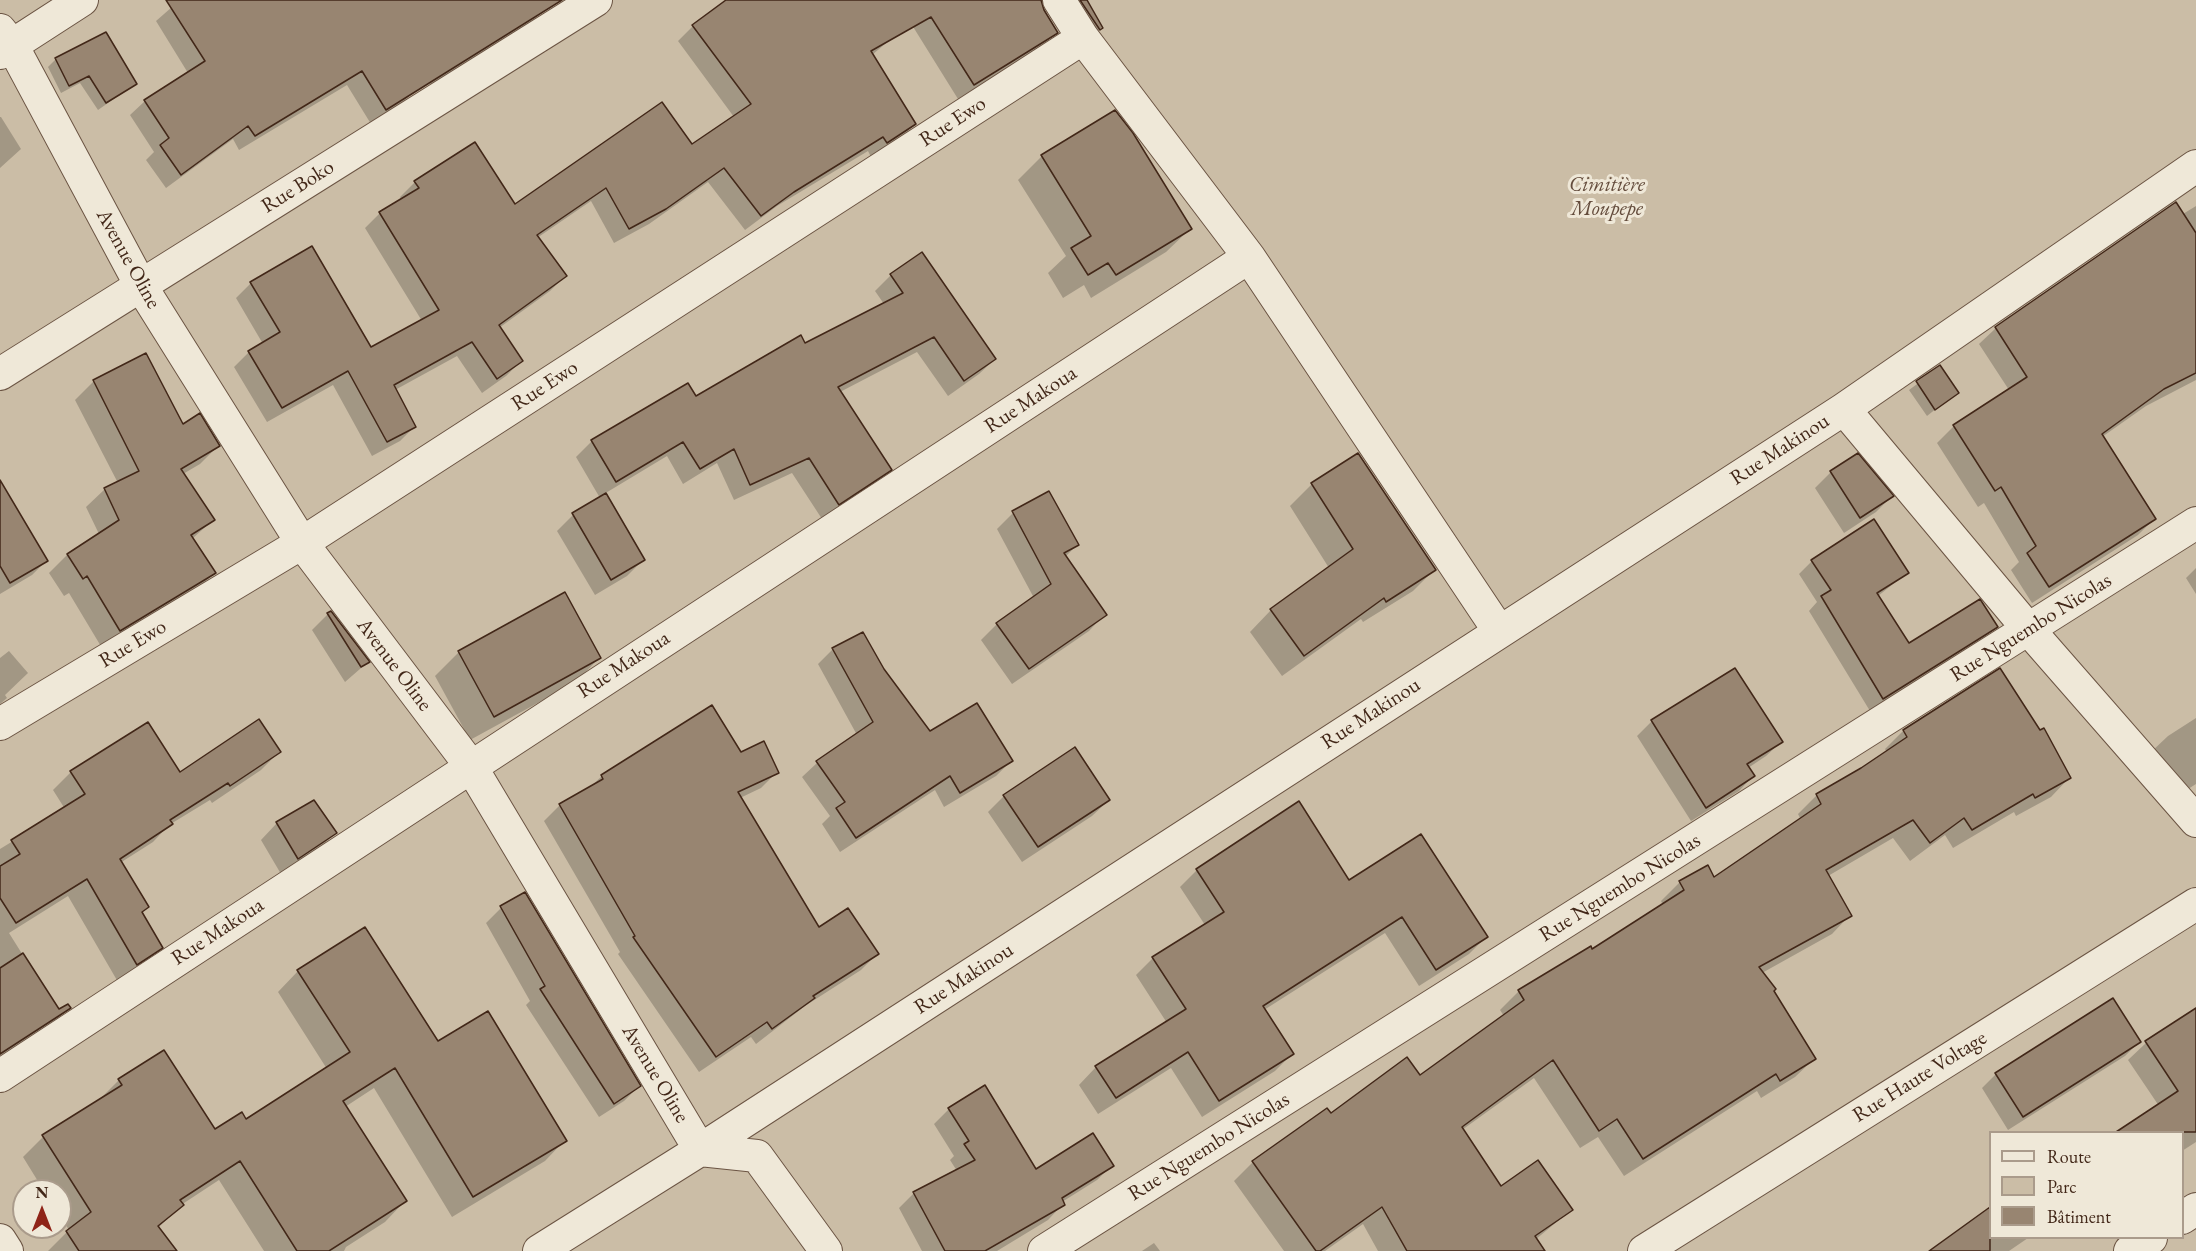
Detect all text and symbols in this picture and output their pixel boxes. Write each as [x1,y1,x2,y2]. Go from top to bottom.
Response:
street label: Rue Ewo [915,91,991,153]
street label: Rue Boko [257,155,339,219]
park label: Cimitière Moupepe [1569,172,1645,222]
street label: Avenue Oline [90,205,166,313]
street label: Rue Ewo [507,355,583,417]
street label: Rue Makoua [980,361,1082,439]
street label: Rue Makinou [1726,409,1834,491]
street label: Rue Nguembo Nicolas [1946,568,2116,688]
street label: Rue Ewo [95,614,171,674]
street label: Avenue Oline [351,614,437,716]
street label: Rue Makoua [573,626,675,704]
street label: Rue Makinou [1317,673,1425,755]
street label: Rue Nguembo Nicolas [1535,828,1705,948]
street label: Rue Makoua [167,893,269,971]
street label: Rue Makinou [910,938,1018,1020]
street label: Avenue Oline [616,1020,694,1128]
street label: Rue Haute Voltage [1848,1026,1992,1128]
street label: Rue Nguembo Nicolas [1124,1087,1294,1207]
legend [1989,1131,2184,1239]
text: Route [2047,1145,2091,1168]
text: Parc [2047,1175,2077,1198]
north arrow [12,1179,72,1239]
text: N [36,1182,48,1203]
text: Bâtiment [2047,1205,2111,1228]

